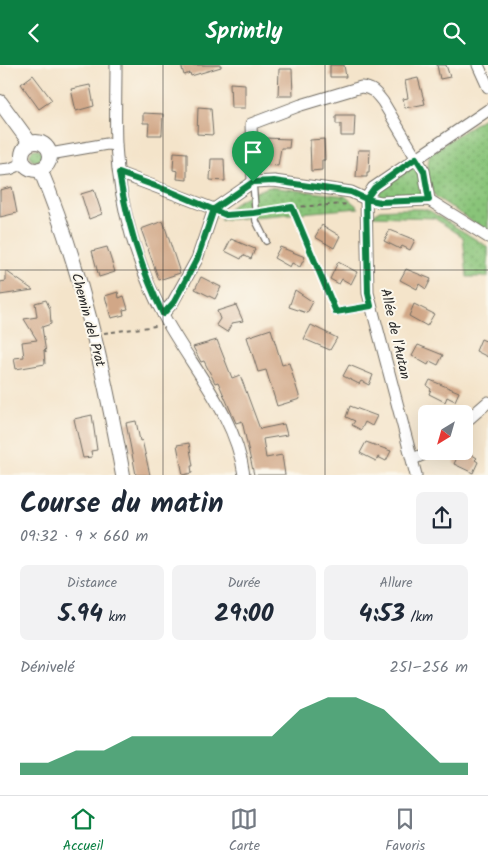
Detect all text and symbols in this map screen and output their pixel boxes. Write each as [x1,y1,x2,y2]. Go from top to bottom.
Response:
text: Sprintly [205,15,283,50]
icon: back [20,19,48,47]
icon: search [440,19,468,47]
pin [232,131,274,182]
icon: arrive [239,138,267,166]
street label: Chemin del Prat [65,271,111,370]
street label: Allée de l'Autan [374,286,416,382]
north arrow [418,405,472,460]
map controls [418,405,473,460]
text: Course du matin [20,482,223,527]
button: share [416,492,468,544]
text: 09:32 · 9 × 660 m [20,524,148,549]
text: Distance [67,572,117,594]
text: Durée [228,572,260,594]
text: Allure [379,572,413,594]
text: 5.94 [58,594,103,634]
text: 29:00 [214,594,274,634]
text: 4:53 [359,594,405,634]
text: km [103,606,126,628]
text: /km [405,606,433,628]
text: Dénivelé [20,655,75,680]
text: 251–256 m [389,655,468,680]
tab: Accueil [63,805,103,857]
tab: Carte [229,805,260,857]
tab: Favoris [385,805,425,857]

